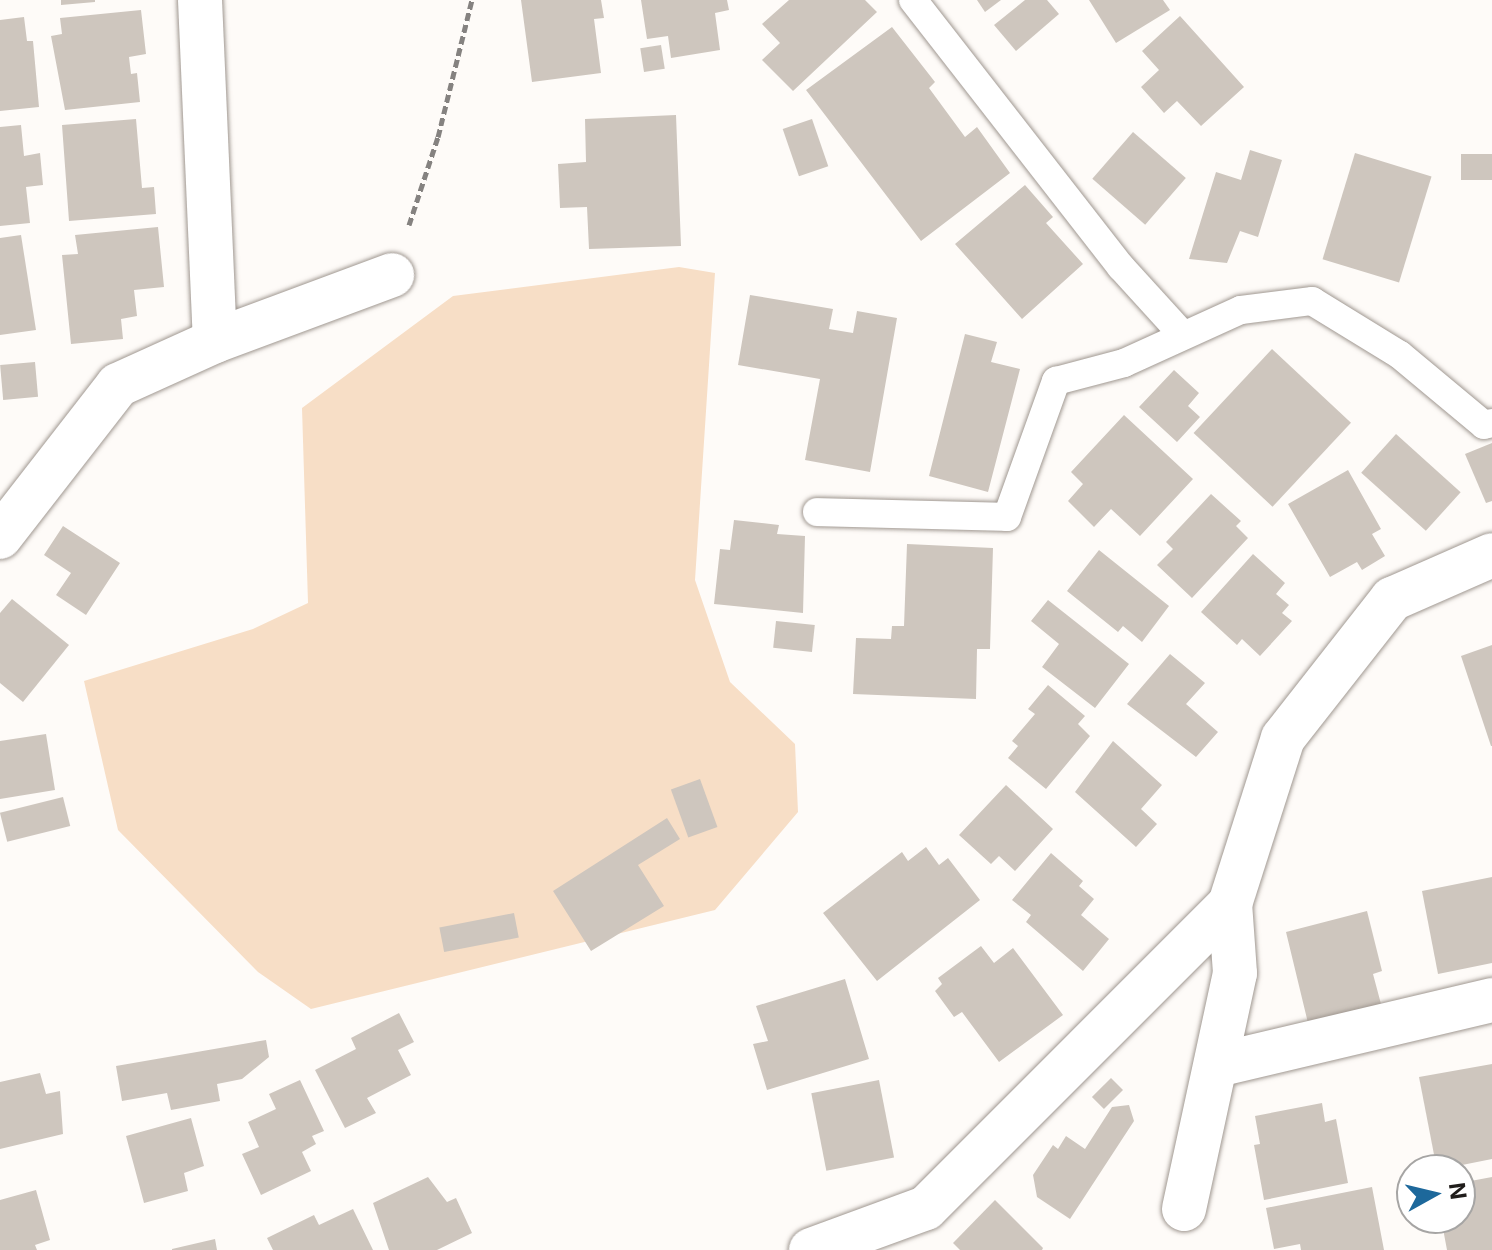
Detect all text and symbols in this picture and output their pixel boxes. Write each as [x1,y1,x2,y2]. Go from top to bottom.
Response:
north arrow [1396,1154,1476,1234]
text: N [1444,1181,1472,1201]

